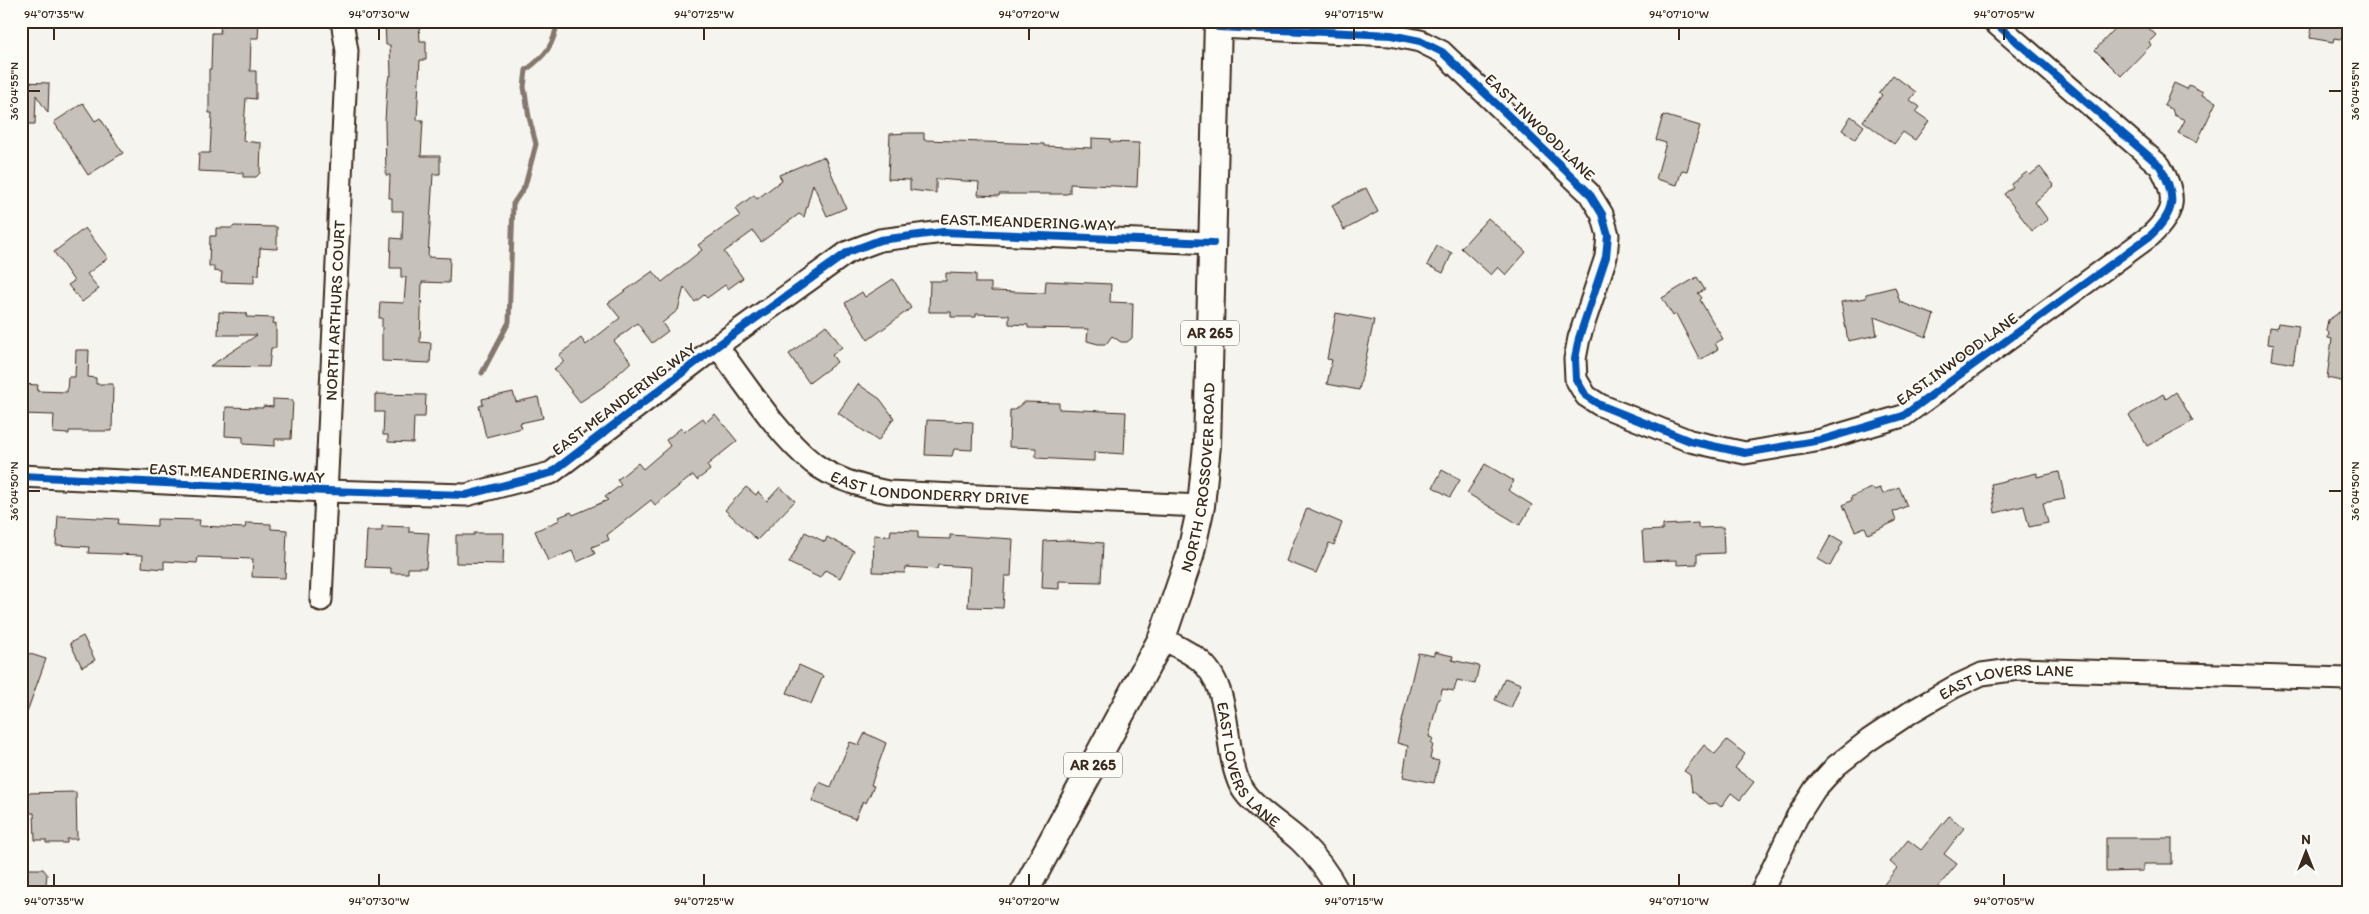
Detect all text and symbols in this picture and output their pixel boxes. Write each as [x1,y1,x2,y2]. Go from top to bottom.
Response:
text: 94°07'35"W [24,7,84,21]
text: 94°07'30"W [348,7,410,21]
text: 94°07'25"W [674,7,734,21]
text: 94°07'20"W [999,7,1059,21]
text: 94°07'15"W [1324,7,1384,21]
text: 94°07'10"W [1649,7,1709,21]
text: 94°07'05"W [1974,7,2034,21]
text: 36°04'55"N [7,62,21,120]
text: 36°04'55"N [2348,62,2362,120]
street label: EAST INWOOD LANE [1481,70,1599,185]
street label: EAST MEANDERING WAY [940,209,1116,235]
street label: NORTH ARTHURS COURT [321,220,348,401]
street label: EAST INWOOD LANE [1892,308,2022,410]
road number: AR 265 [1181,320,1239,346]
street label: EAST MEANDERING WAY [548,339,700,459]
street label: NORTH CROSSOVER ROAD [1176,382,1218,574]
street label: EAST MEANDERING WAY [149,459,325,487]
text: 36°04'50"N [7,461,21,521]
text: 36°04'50"N [2348,461,2362,521]
street label: EAST LONDONDERRY DRIVE [828,466,1030,508]
street label: EAST LOVERS LANE [1935,659,2074,703]
street label: EAST LOVERS LANE [1213,700,1284,831]
road number: AR 265 [1064,752,1122,778]
north arrow [2282,826,2332,876]
text: N [2301,831,2311,848]
text: 94°07'35"W [24,894,84,908]
text: 94°07'30"W [348,894,410,908]
text: 94°07'25"W [674,894,734,908]
text: 94°07'20"W [999,894,1059,908]
text: 94°07'15"W [1324,894,1384,908]
text: 94°07'10"W [1649,894,1709,908]
text: 94°07'05"W [1974,894,2034,908]

